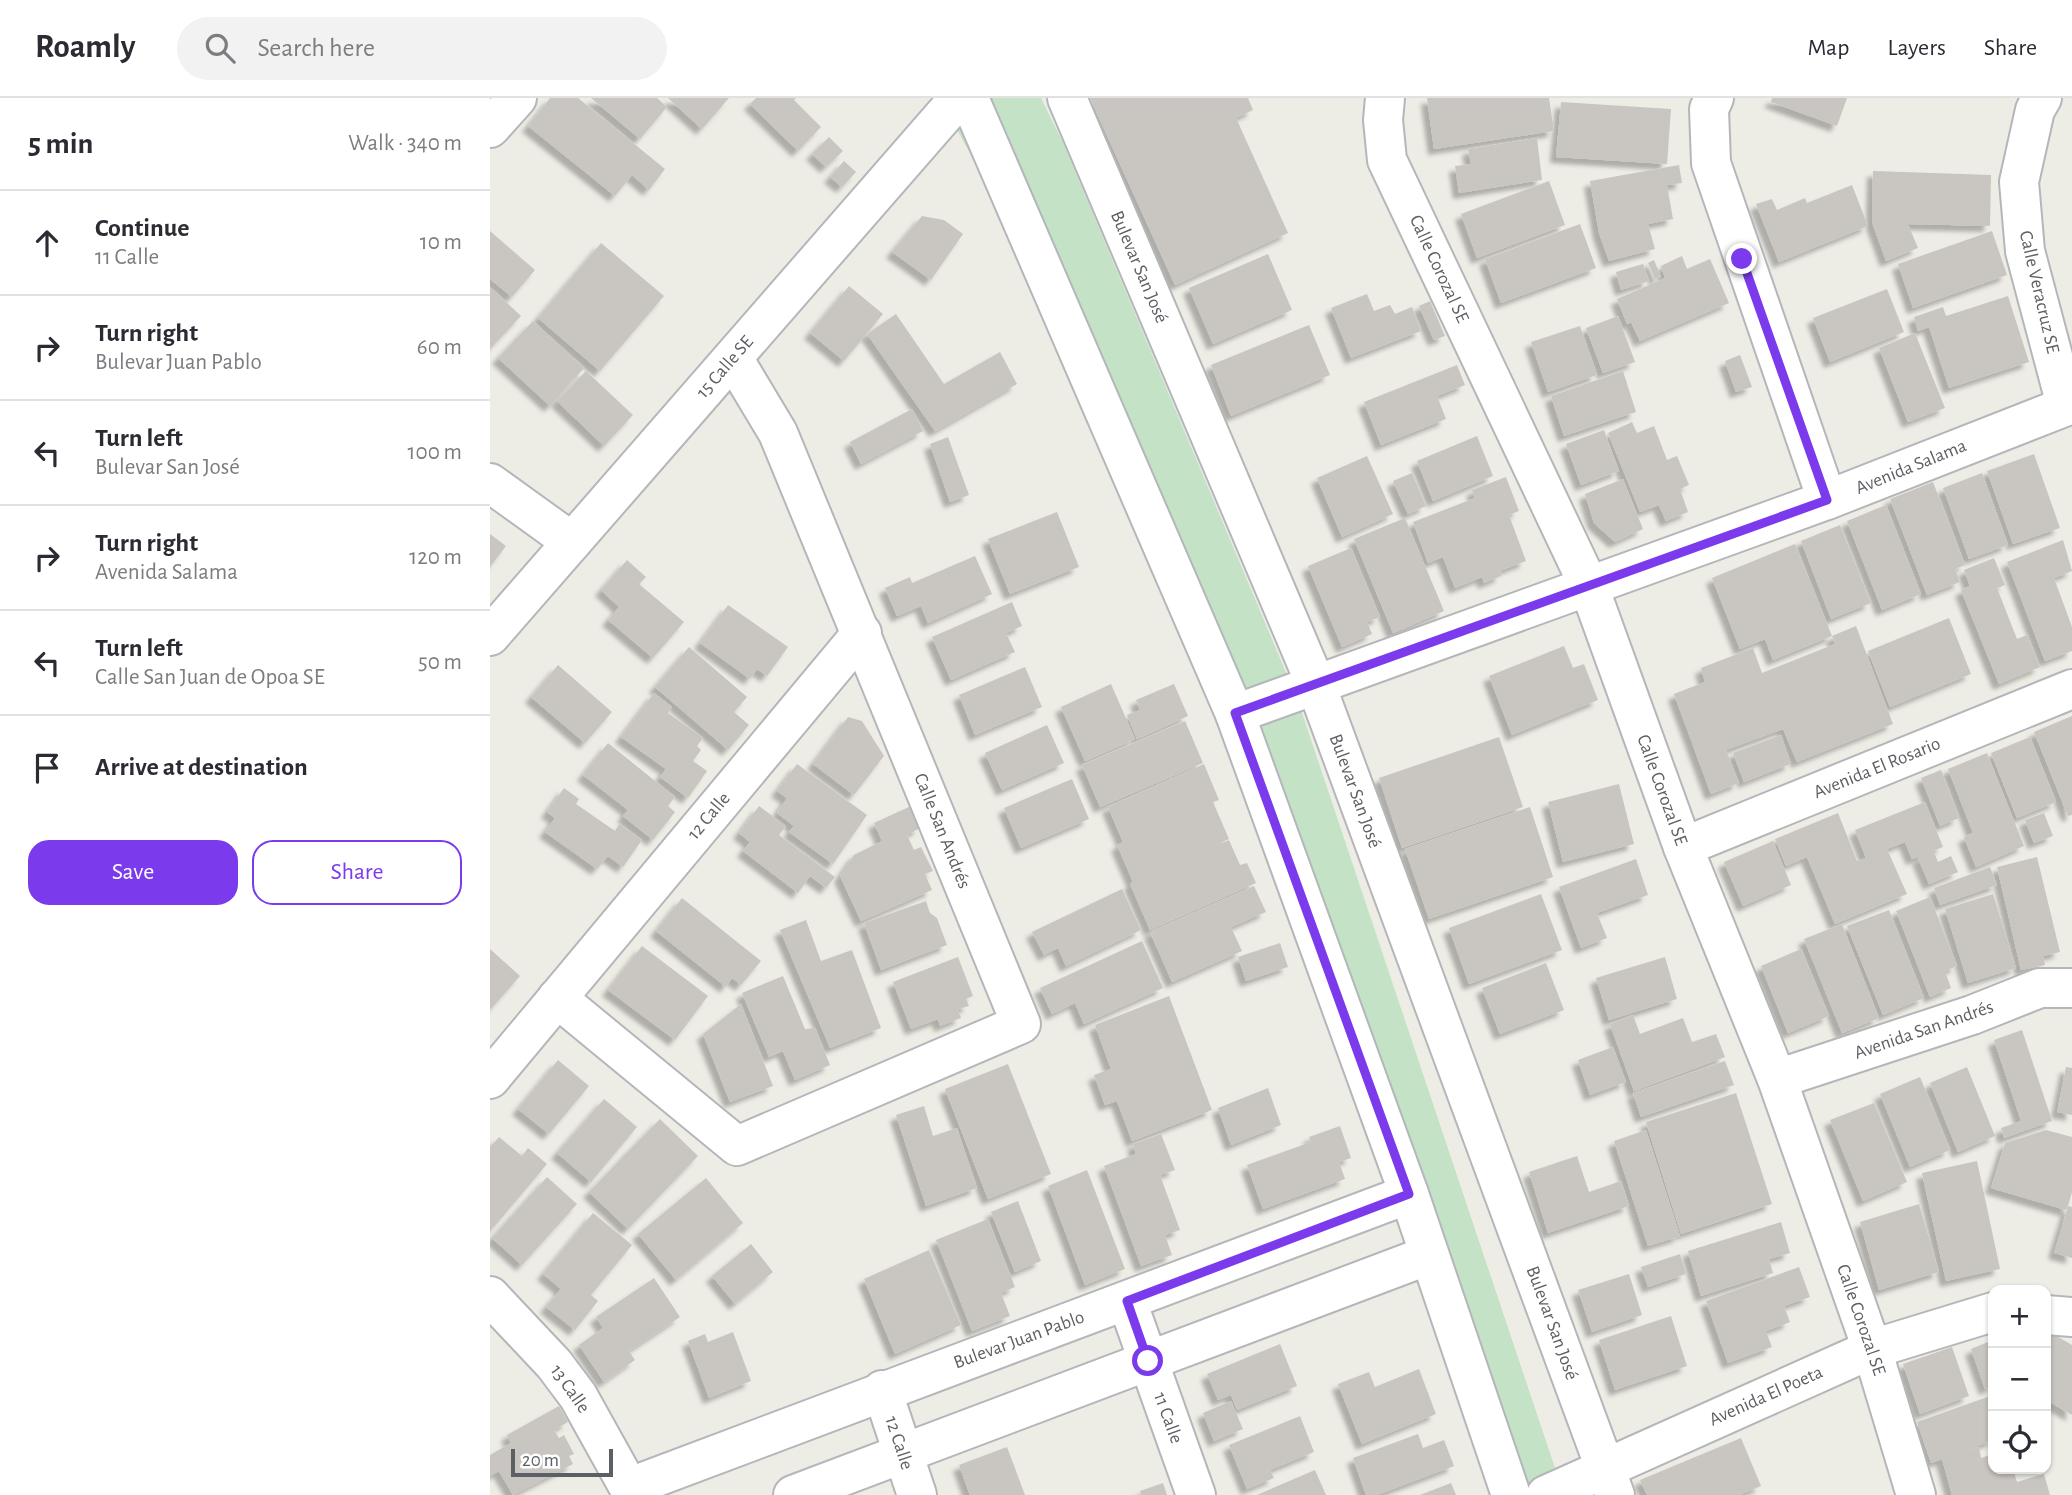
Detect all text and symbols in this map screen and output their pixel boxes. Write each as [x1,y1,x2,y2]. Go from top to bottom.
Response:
search box [177,17,667,80]
icon: search [201,29,239,67]
text: Roamly [35,31,135,64]
text: Search here [257,35,375,61]
text: Map [1807,36,1849,60]
text: Layers [1887,36,1946,60]
text: Share [1984,36,2037,60]
text: 5 min [28,129,93,159]
text: Walk · 340 m [348,132,462,155]
street label: Bulevar San José [1107,208,1171,326]
street label: Calle Corozal SE [1406,212,1472,326]
text: Continue [95,215,190,241]
icon: ahead [28,224,66,262]
street label: Calle Veracruz SE [2016,229,2062,355]
text: 10 m [420,231,462,254]
route end [1726,243,1757,274]
text: 11 Calle [95,246,159,269]
text: Turn right [95,320,198,346]
icon: right [28,329,66,367]
street label: 15 Calle SE [693,332,757,402]
text: 60 m [417,336,462,359]
text: Bulevar Juan Pablo [95,351,262,374]
text: Turn left [95,425,183,451]
icon: left [28,434,66,472]
street label: Avenida Salama [1853,436,1969,498]
text: 100 m [408,441,462,464]
text: Bulevar San José [95,456,240,479]
text: Turn right [95,530,198,556]
icon: right [28,539,66,577]
text: 120 m [409,546,462,569]
text: Avenida Salama [95,561,238,584]
text: Turn left [95,635,183,661]
icon: left [28,644,66,682]
text: 50 m [418,651,462,674]
text: Calle San Juan de Opoa SE [95,666,325,689]
street label: Bulevar San José [1326,732,1384,850]
street label: Calle Corozal SE [1633,732,1691,848]
street label: Avenida El Rosario [1811,734,1943,802]
icon: arrive [28,749,66,787]
text: Arrive at destination [95,754,308,780]
street label: Calle San Andrés [910,771,974,891]
street label: 12 Calle [684,789,734,843]
button: Save [28,840,238,905]
button: Share [252,840,462,905]
street label: Avenida San Andrés [1852,997,1996,1063]
street label: Calle Corozal SE [1833,1262,1889,1378]
street label: Bulevar San José [1523,1264,1581,1382]
map controls [1988,1285,2051,1474]
button: + [1988,1285,2051,1348]
street label: Bulevar Juan Pablo [951,1308,1087,1372]
route start [1132,1345,1163,1376]
button: − [1988,1348,2051,1411]
street label: 13 Calle [547,1361,593,1417]
street label: Avenida El Poeta [1706,1362,1826,1430]
street label: 11 Calle [1150,1390,1186,1446]
button: locate [1988,1411,2051,1474]
street label: 12 Calle [881,1414,917,1472]
scale bar [511,1446,612,1478]
text: 20 m [522,1451,559,1470]

